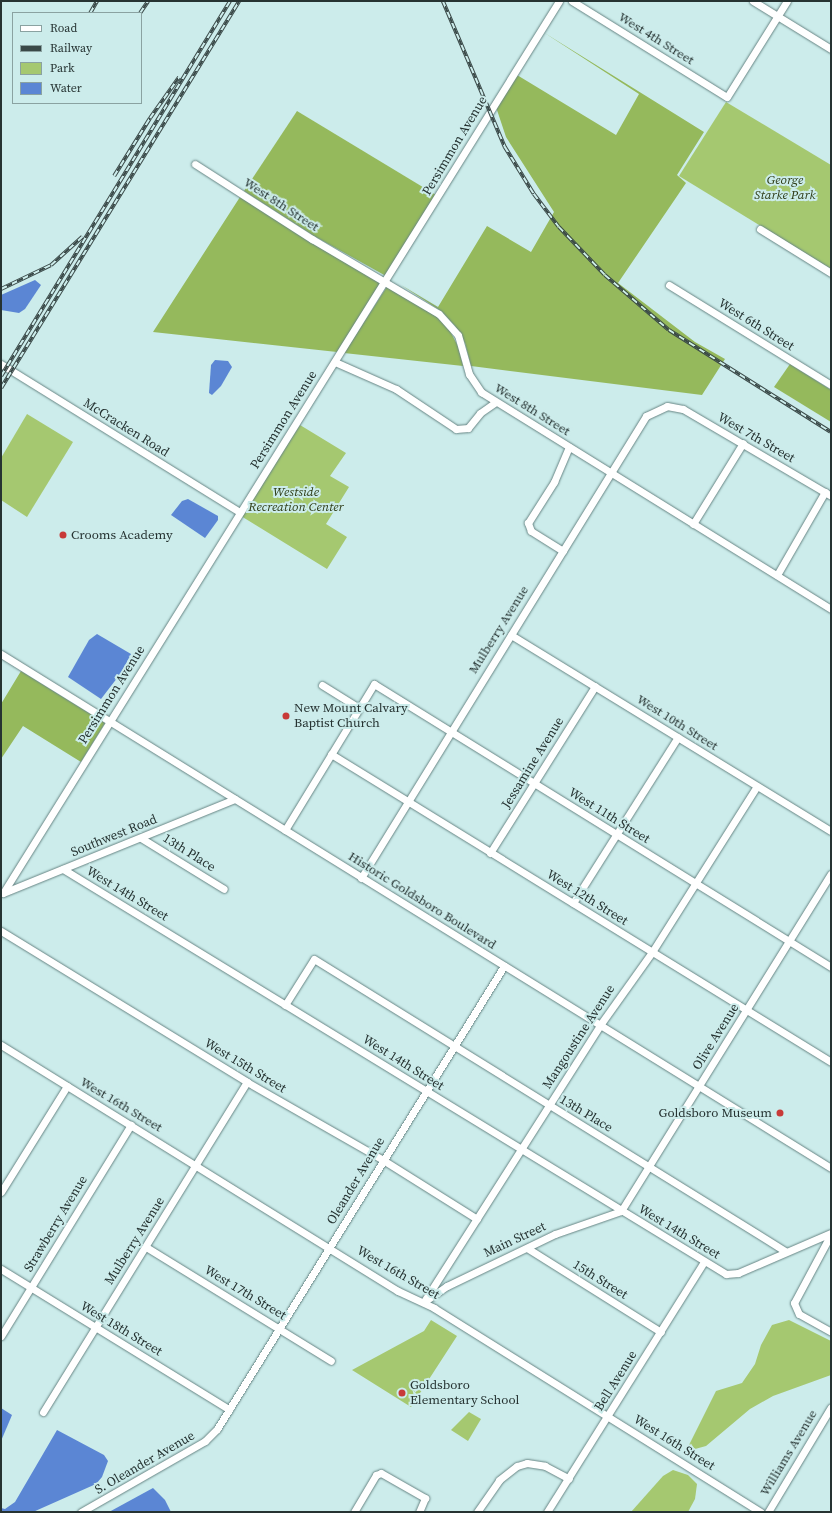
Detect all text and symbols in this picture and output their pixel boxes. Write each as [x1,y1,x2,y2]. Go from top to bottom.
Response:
street label: West 4th Street [615,10,697,68]
legend [12,12,142,104]
text: Road [50,20,77,36]
text: Railway [50,40,92,56]
text: Park [50,60,75,76]
text: Water [50,80,82,96]
street label: Persimmon Avenue [419,94,491,198]
park label: George Starke Park [754,173,816,204]
street label: West 8th Street [241,175,321,235]
street label: West 6th Street [715,296,797,354]
street label: Persimmon Avenue [247,368,321,472]
street label: West 8th Street [491,381,573,439]
street label: McCracken Road [80,395,172,461]
street label: West 7th Street [715,410,797,466]
park label: Westside Recreation Center [248,485,344,516]
place label: Crooms Academy [71,527,173,543]
marker: Crooms Academy [58,530,68,540]
street label: Mulberry Avenue [466,583,532,677]
street label: Persimmon Avenue [75,643,149,747]
street label: West 10th Street [634,692,720,754]
place label: New Mount Calvary Baptist Church [294,701,408,732]
marker: New Mount Calvary Baptist Church [281,711,291,721]
street label: Jessamine Avenue [499,714,567,812]
street label: West 11th Street [566,785,652,847]
street label: Southwest Road [69,812,159,860]
street label: 13th Place [160,831,218,875]
street label: Historic Goldsboro Boulevard [345,849,499,953]
street label: West 14th Street [83,863,171,925]
street label: West 12th Street [544,867,630,929]
street label: Mangoustine Avenue [539,982,619,1092]
street label: Olive Avenue [689,1001,743,1073]
street label: West 14th Street [360,1032,446,1094]
street label: West 15th Street [201,1035,289,1097]
street label: West 16th Street [77,1074,165,1136]
street label: 13th Place [557,1092,615,1136]
place label: Goldsboro Museum [659,1105,772,1121]
marker: Goldsboro Museum [775,1108,785,1118]
street label: Oleander Avenue [324,1134,388,1228]
street label: Strawberry Avenue [21,1173,91,1275]
street label: Mulberry Avenue [102,1194,168,1288]
street label: West 14th Street [635,1201,723,1263]
street label: Main Street [482,1219,548,1261]
street label: West 16th Street [354,1243,442,1303]
street label: 15th Street [570,1257,630,1303]
street label: West 17th Street [201,1262,289,1324]
street label: West 18th Street [77,1298,165,1360]
street label: Bell Avenue [591,1348,641,1414]
place label: Goldsboro Elementary School [410,1378,519,1409]
marker: Goldsboro Elementary School [397,1388,407,1398]
street label: Williams Avenue [757,1407,821,1499]
street label: West 16th Street [631,1412,717,1474]
street label: S. Oleander Avenue [92,1428,198,1498]

